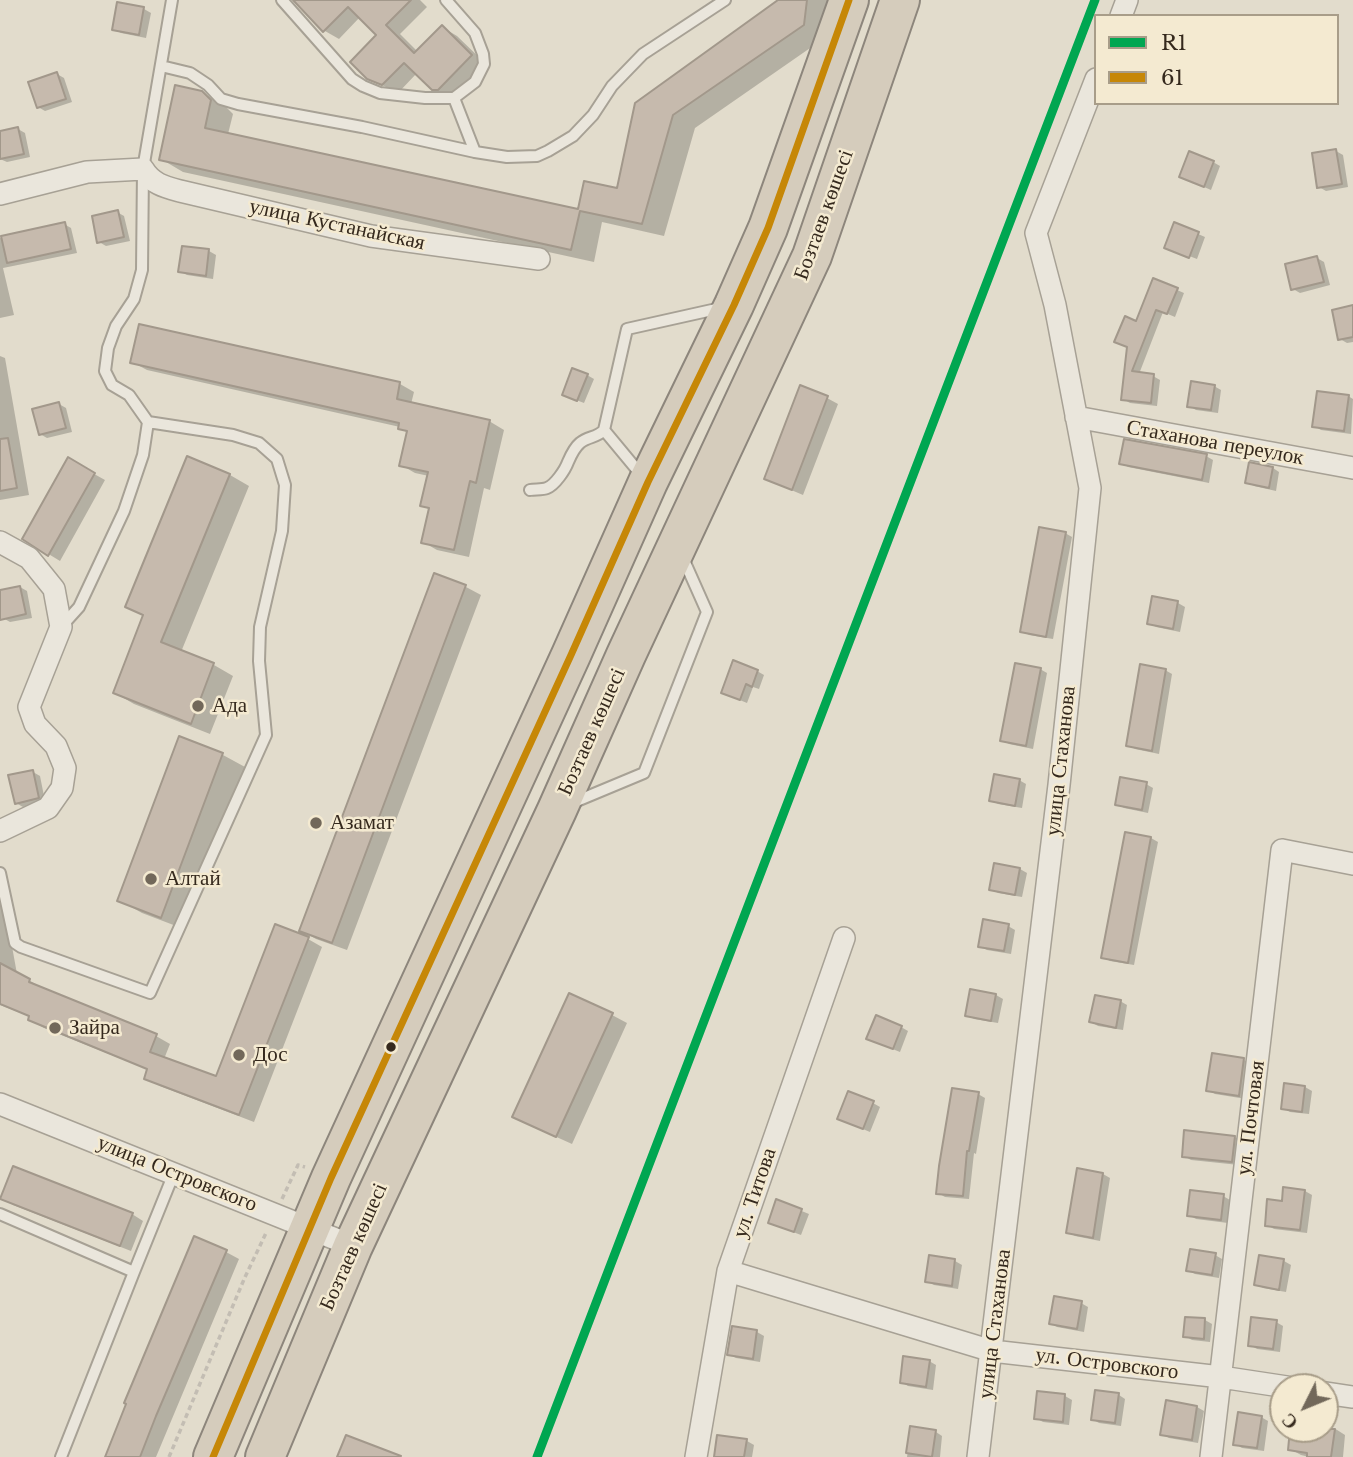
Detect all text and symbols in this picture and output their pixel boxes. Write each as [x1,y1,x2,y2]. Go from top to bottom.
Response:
legend [1094,14,1339,105]
text: R1 [1161,30,1187,56]
text: 61 [1161,65,1184,91]
street label: Бозтаев көшесі [789,146,859,284]
street label: улица Кустанайская [247,194,427,256]
street label: Стаханова переулок [1124,415,1306,471]
street label: Бозтаев көшесі [553,664,631,800]
street label: улица Стаханова [1041,685,1081,837]
place label: Ада [212,693,247,719]
marker: Ада [190,698,206,714]
place label: Азамат [330,810,394,836]
marker: Азамат [308,815,324,831]
place label: Алтай [165,866,221,892]
marker: Алтай [143,871,159,887]
place label: Зайра [69,1015,120,1041]
marker: Зайра [47,1020,63,1036]
unlabelled marker [384,1040,398,1054]
place label: Дос [253,1042,288,1068]
marker: Дос [231,1047,247,1063]
street label: ул. Почтовая [1231,1059,1271,1177]
street label: улица Островского [93,1130,261,1218]
street label: ул. Титова [728,1145,782,1241]
street label: Бозтаев көшесі [315,1179,393,1315]
street label: улица Стаханова [973,1248,1017,1400]
street label: ул. Островского [1034,1343,1180,1385]
north arrow [1269,1373,1339,1443]
text: С [1277,1408,1303,1434]

